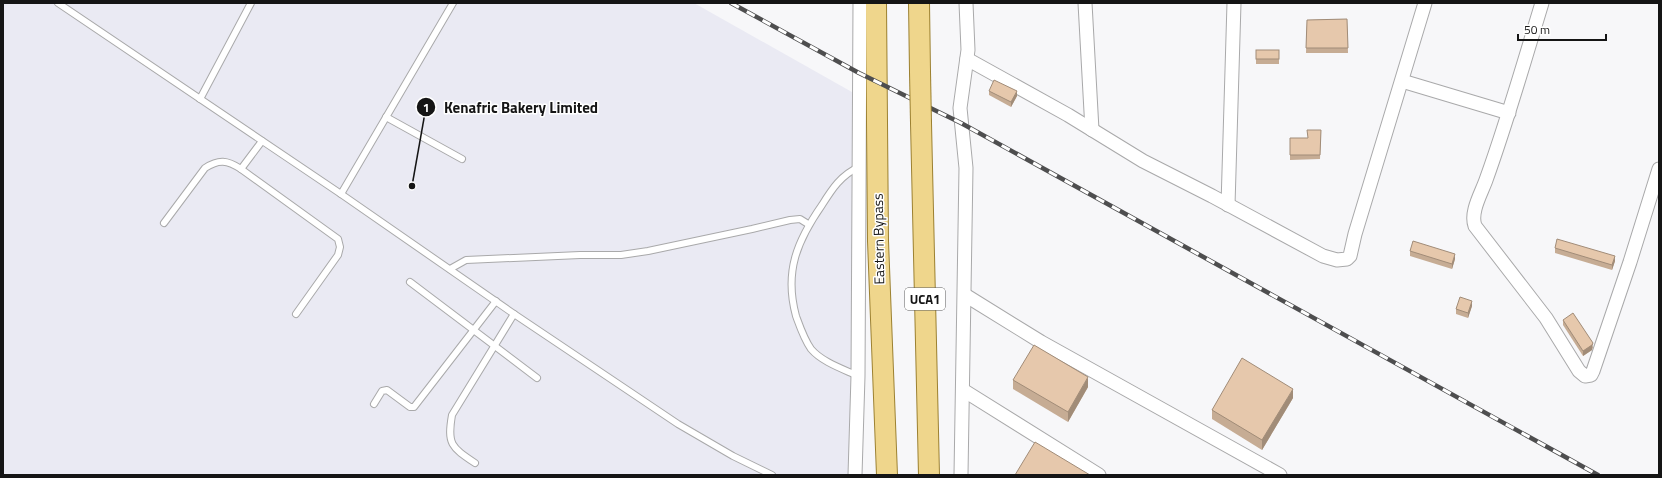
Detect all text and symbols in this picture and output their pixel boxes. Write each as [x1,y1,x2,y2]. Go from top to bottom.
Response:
scale bar [1518,16,1606,42]
text: 50 m [1524,20,1550,39]
callout: Kenafric Bakery Limited [416,94,607,121]
text: Kenafric Bakery Limited [444,96,598,119]
text: 1 [423,98,429,117]
street label: Eastern Bypass [867,193,889,285]
road number: UCA1 [905,288,945,310]

